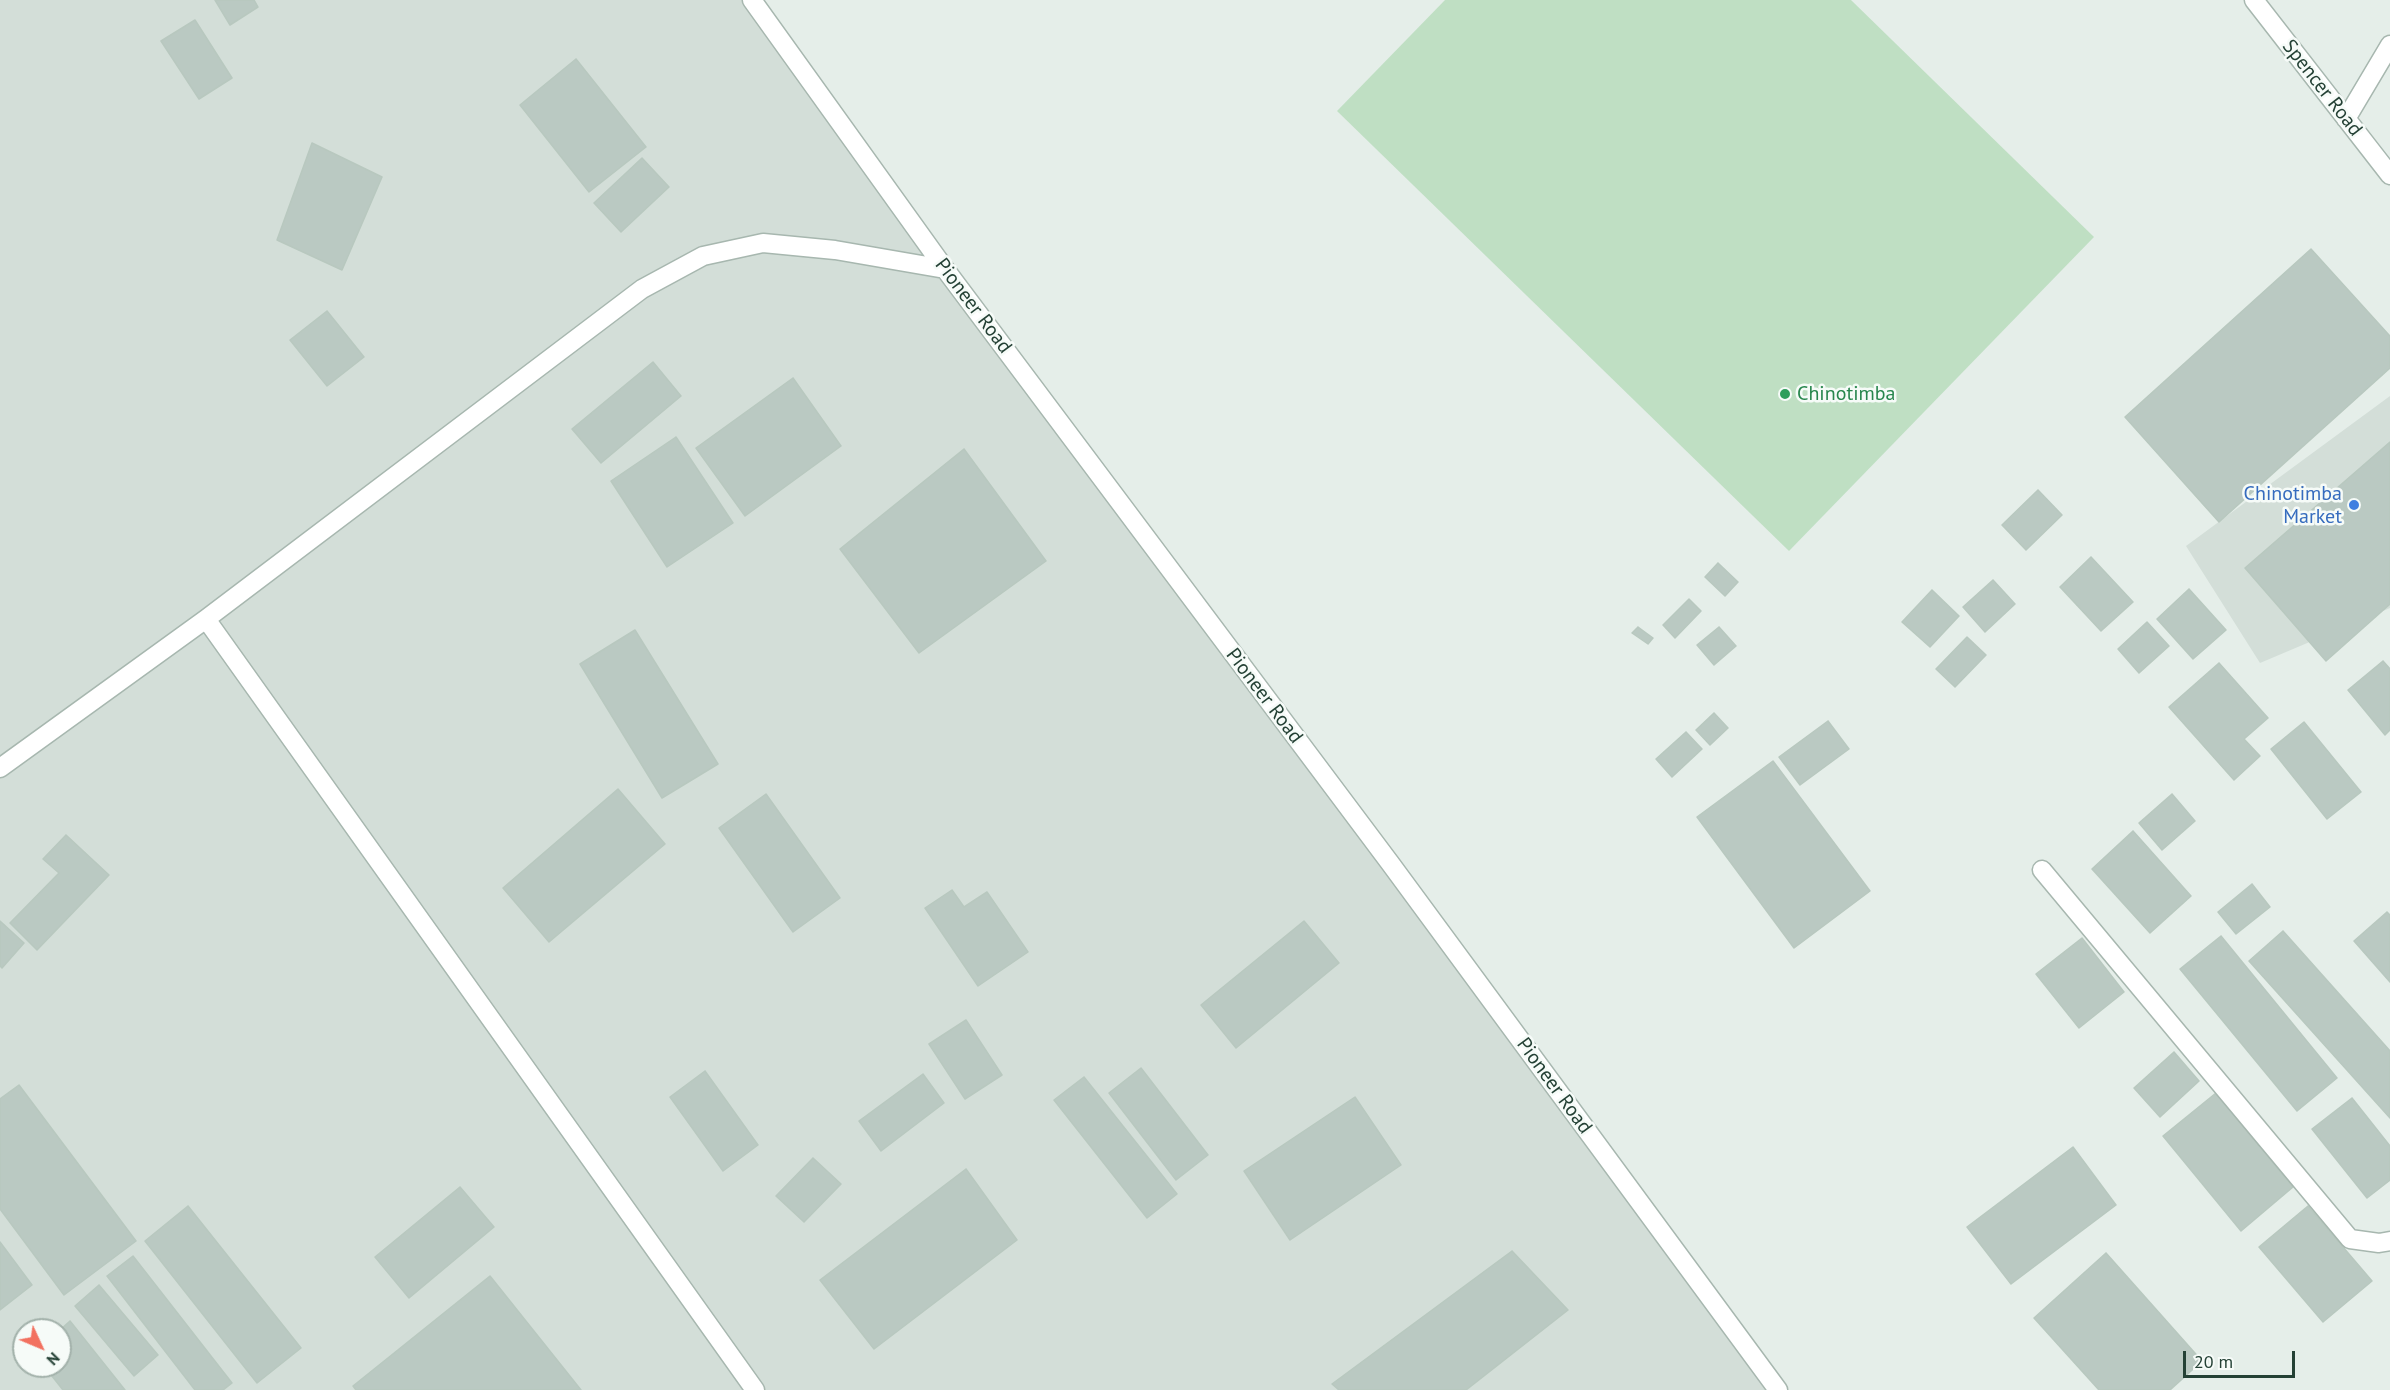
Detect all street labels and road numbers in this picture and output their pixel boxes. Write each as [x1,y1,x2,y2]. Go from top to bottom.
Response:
street label: Spencer Road [2277,35,2367,141]
street label: Pioneer Road [929,254,1017,358]
street label: Pioneer Road [1220,644,1308,748]
street label: Pioneer Road [1511,1033,1597,1139]

